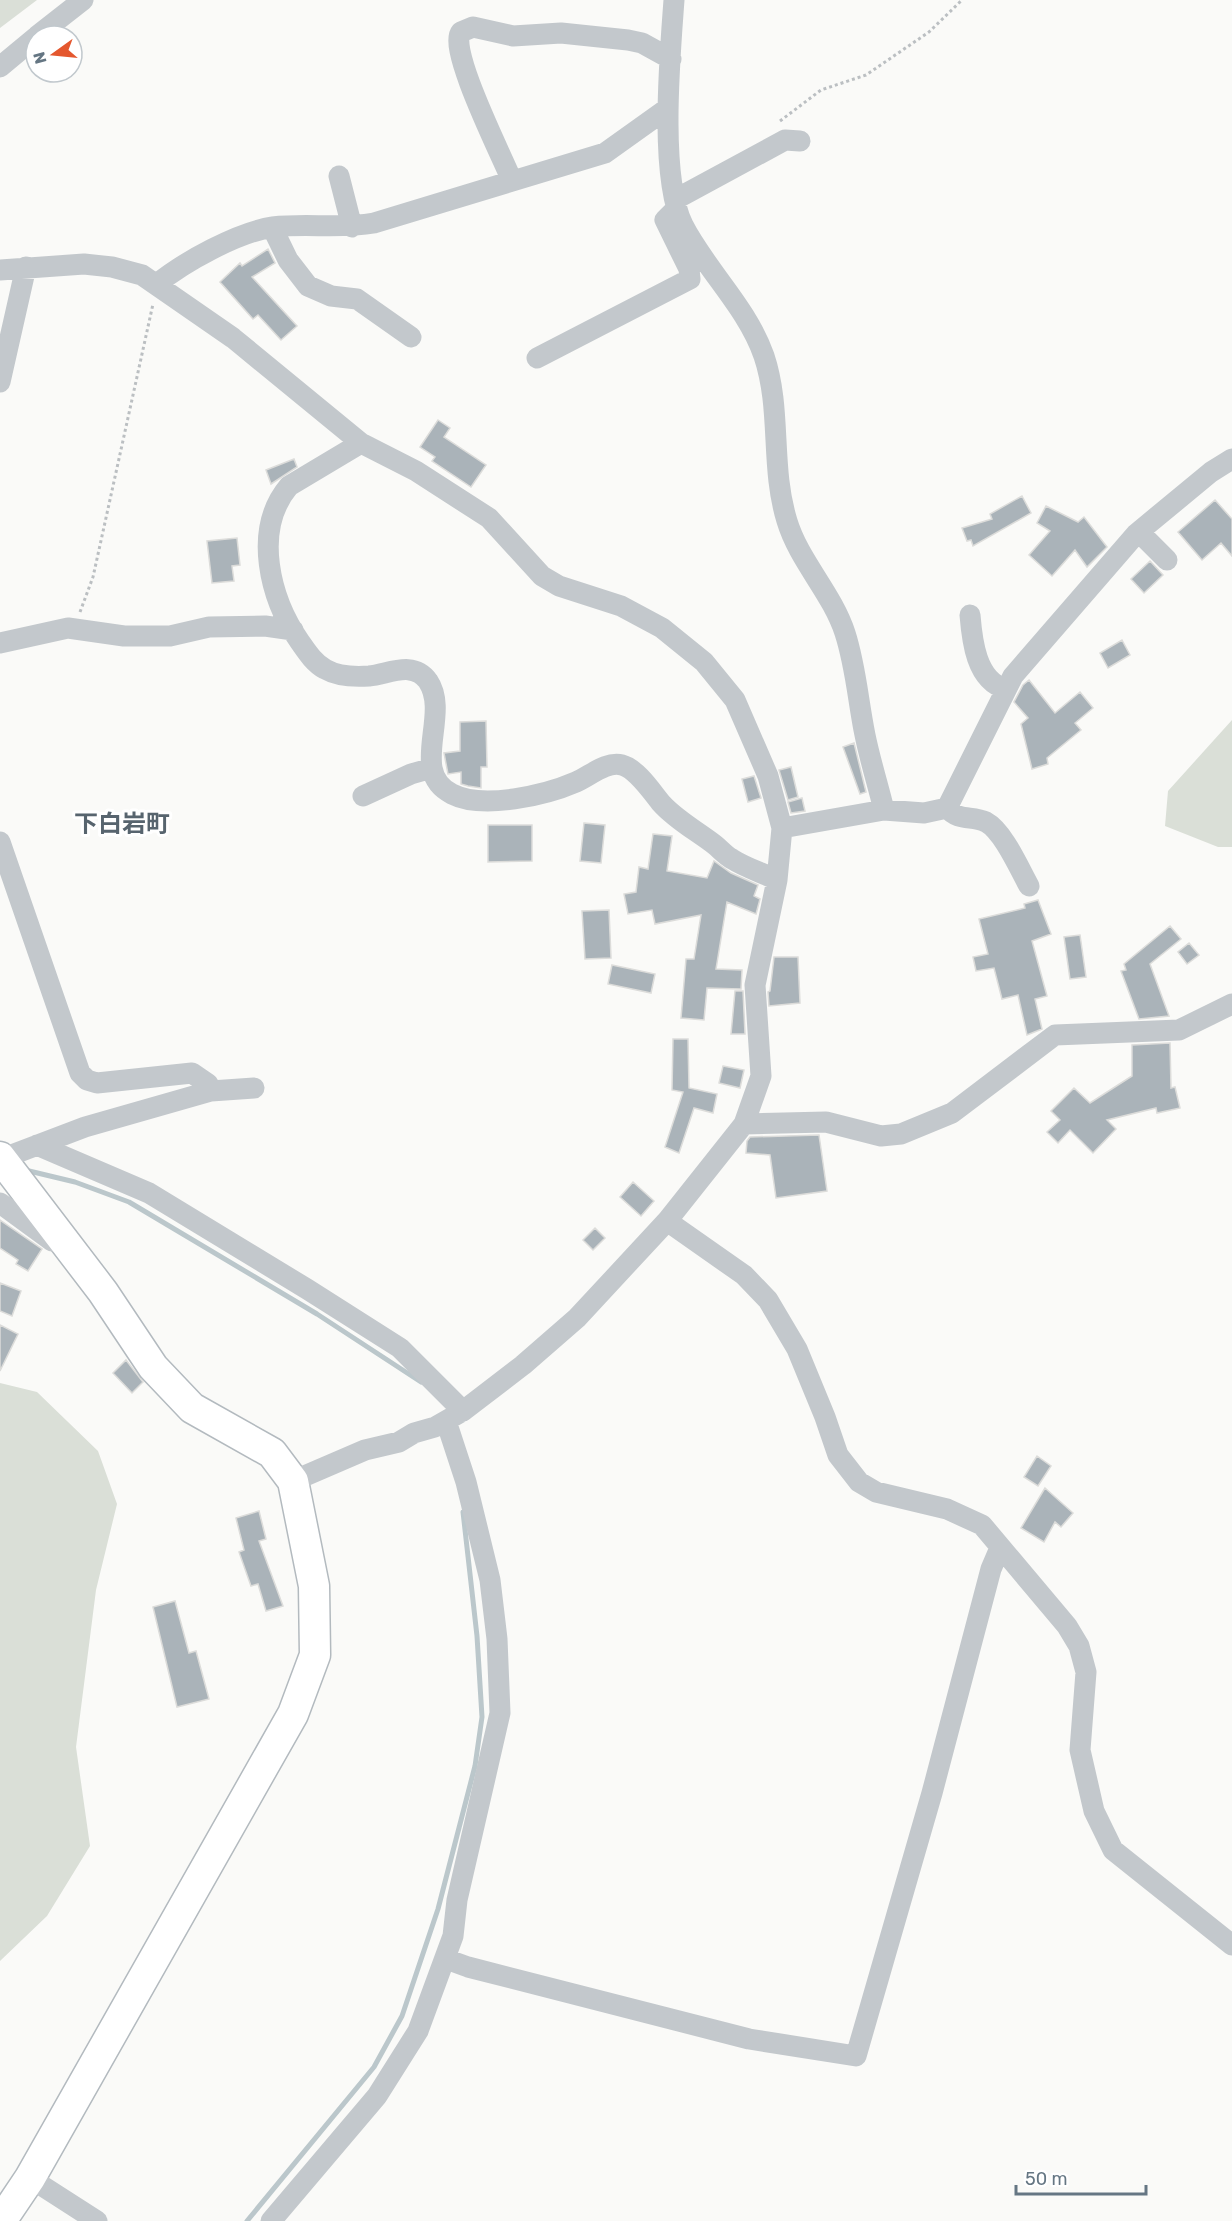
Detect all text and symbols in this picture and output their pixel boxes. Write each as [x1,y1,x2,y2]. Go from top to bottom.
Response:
north arrow [24,24,84,84]
text: N [29,50,51,66]
district label: 下白岩町 [74,810,170,838]
scale bar [1016,2158,1146,2196]
text: 50 m [1025,2168,1068,2190]

